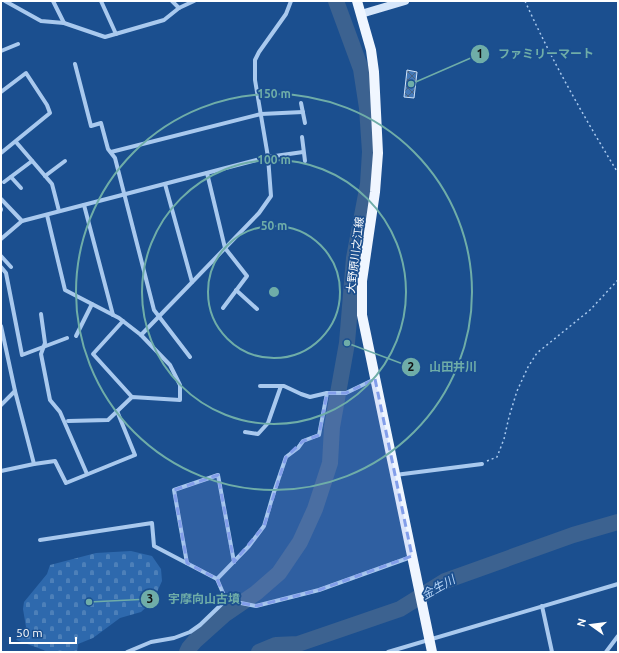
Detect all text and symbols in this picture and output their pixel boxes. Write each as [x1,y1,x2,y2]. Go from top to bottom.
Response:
callout: ファミリーマート [470,42,602,66]
text: 1 [477,47,483,60]
text: ファミリーマート [498,47,594,60]
text: 150 m [257,87,291,100]
text: 100 m [257,153,291,166]
street label: 大野原川之江線 [344,216,366,294]
text: 50 m [261,219,287,232]
centre of rings [267,285,281,299]
callout: 山田井川 [401,355,485,379]
text: 2 [408,360,415,373]
text: 山田井川 [429,360,477,373]
water label: 金生川 [419,572,459,601]
callout: 宇摩向山古墳 [140,587,248,611]
text: 3 [147,592,153,605]
text: 宇摩向山古墳 [168,592,240,605]
north arrow [571,605,611,645]
text: N [574,617,588,628]
scale bar [10,619,76,645]
text: 50 m [16,626,43,639]

